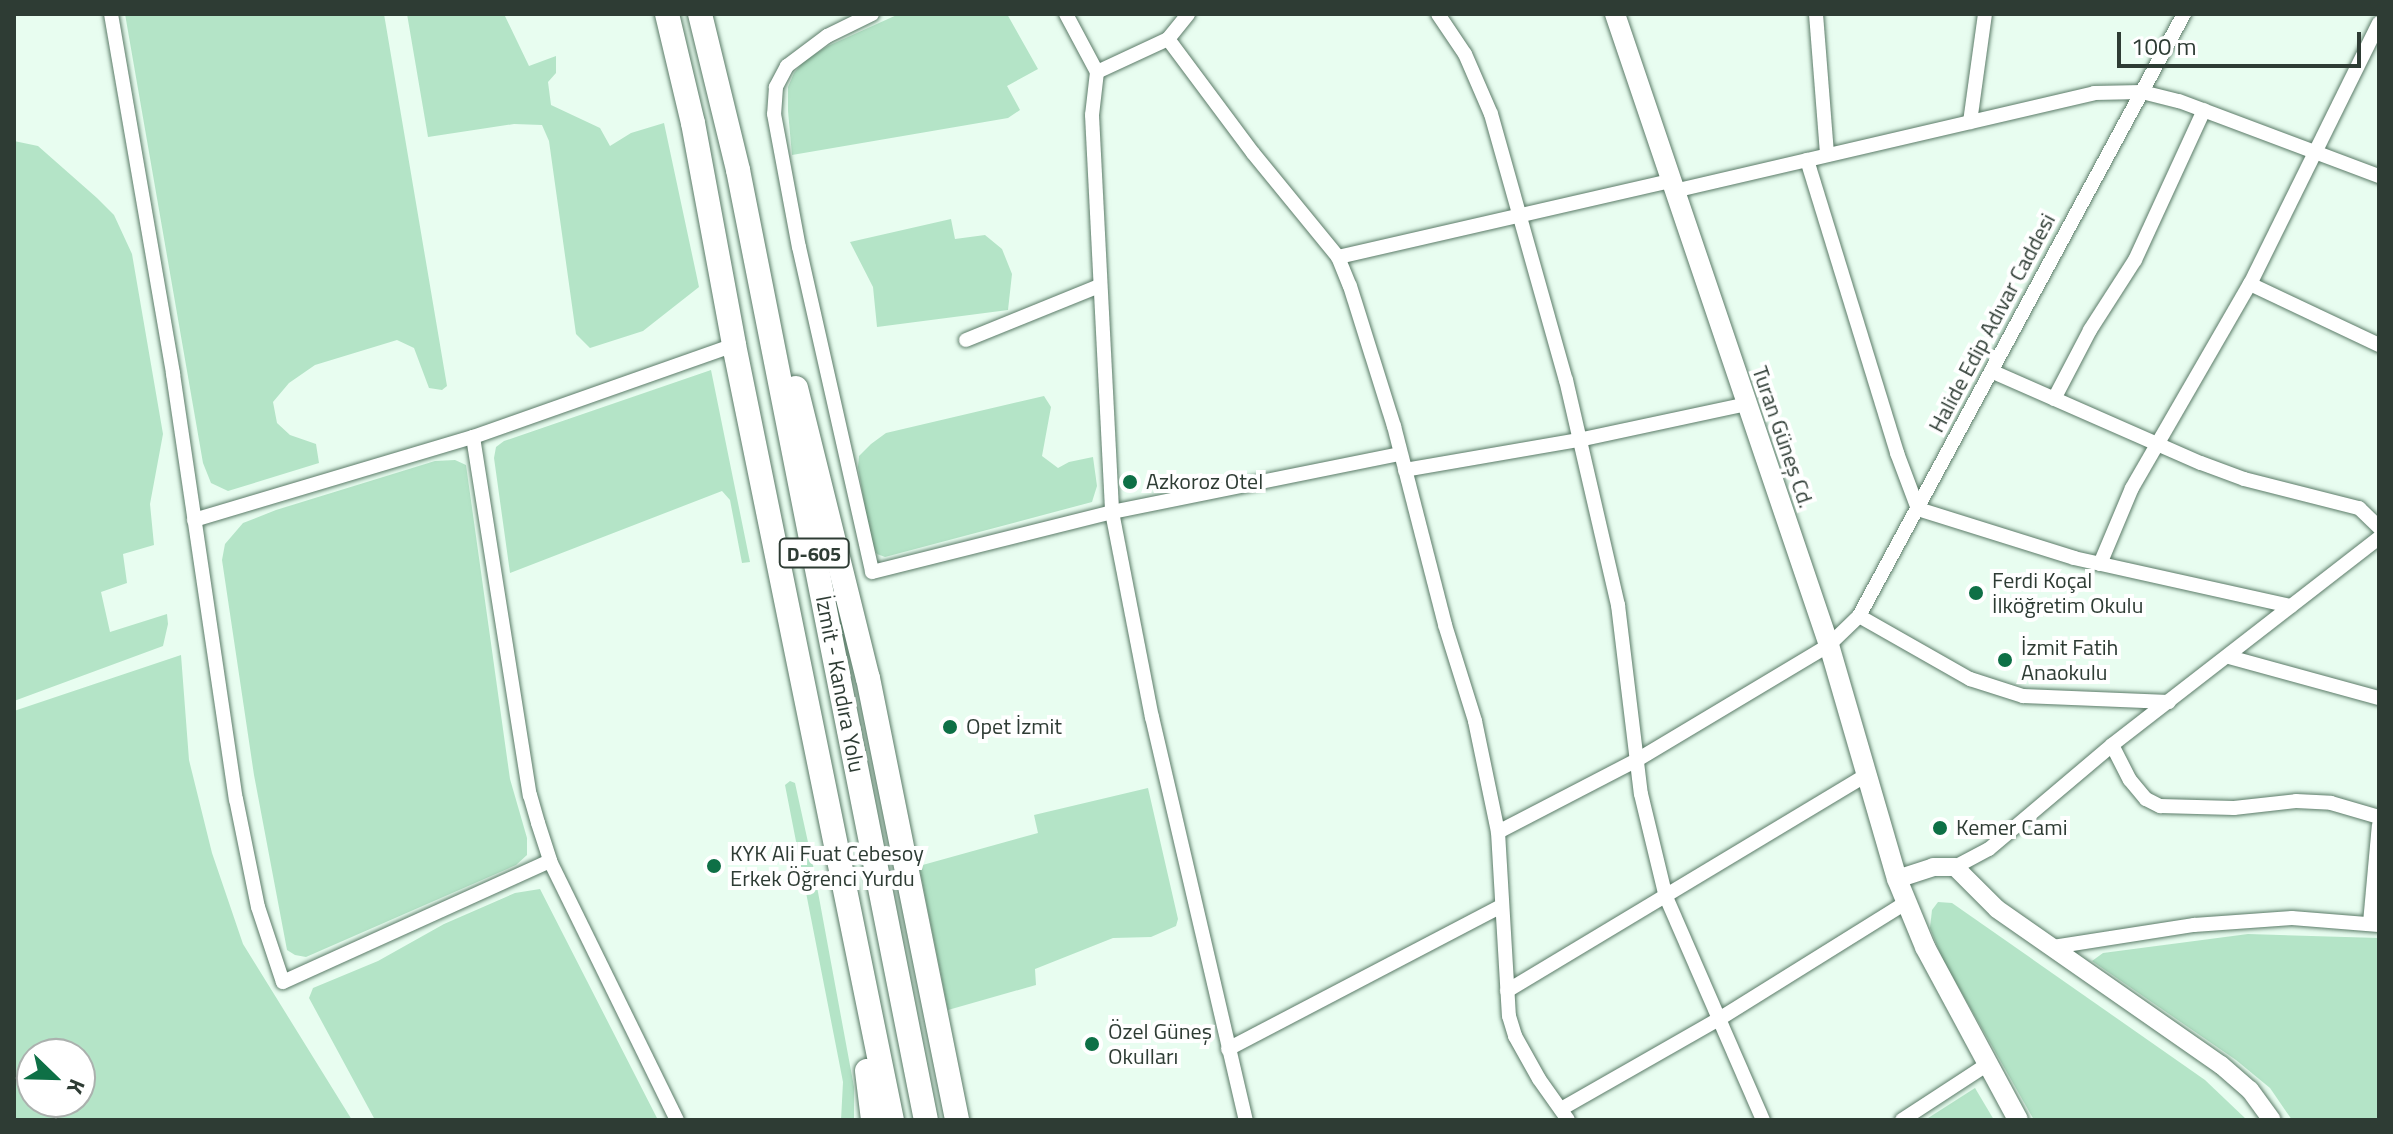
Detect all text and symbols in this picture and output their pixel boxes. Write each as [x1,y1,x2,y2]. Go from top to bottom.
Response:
scale bar [2121,16,2365,66]
text: 100 m [2131,28,2197,64]
street label: Halide Edip Adıvar Caddesi [1923,209,2061,437]
street label: Turan Güneş Cd. [1746,363,1820,511]
place label: Azkoroz Otel [1146,469,1263,495]
marker: Azkoroz Otel [1121,473,1139,491]
road number: D-605 [778,537,850,569]
place label: Ferdi Koçal İlköğretim Okulu [1992,567,2143,618]
marker: Ferdi Koçal İlköğretim Okulu [1967,584,1985,602]
street label: İzmit - Kandıra Yolu [810,593,870,775]
place label: İzmit Fatih Anaokulu [2021,634,2118,686]
marker: İzmit Fatih Anaokulu [1996,651,2014,669]
place label: Opet İzmit [966,714,1062,740]
marker: Opet İzmit [941,718,959,736]
place label: Kemer Cami [1956,815,2067,841]
marker: Kemer Cami [1931,819,1949,837]
place label: KYK Ali Fuat Cebesoy Erkek Öğrenci Yurdu [730,840,924,892]
marker: KYK Ali Fuat Cebesoy Erkek Öğrenci Yurdu [705,857,723,875]
place label: Özel Güneş Okulları [1108,1018,1212,1070]
marker: Özel Güneş Okulları [1083,1035,1101,1053]
north arrow [16,1038,96,1118]
text: K [58,1074,94,1099]

